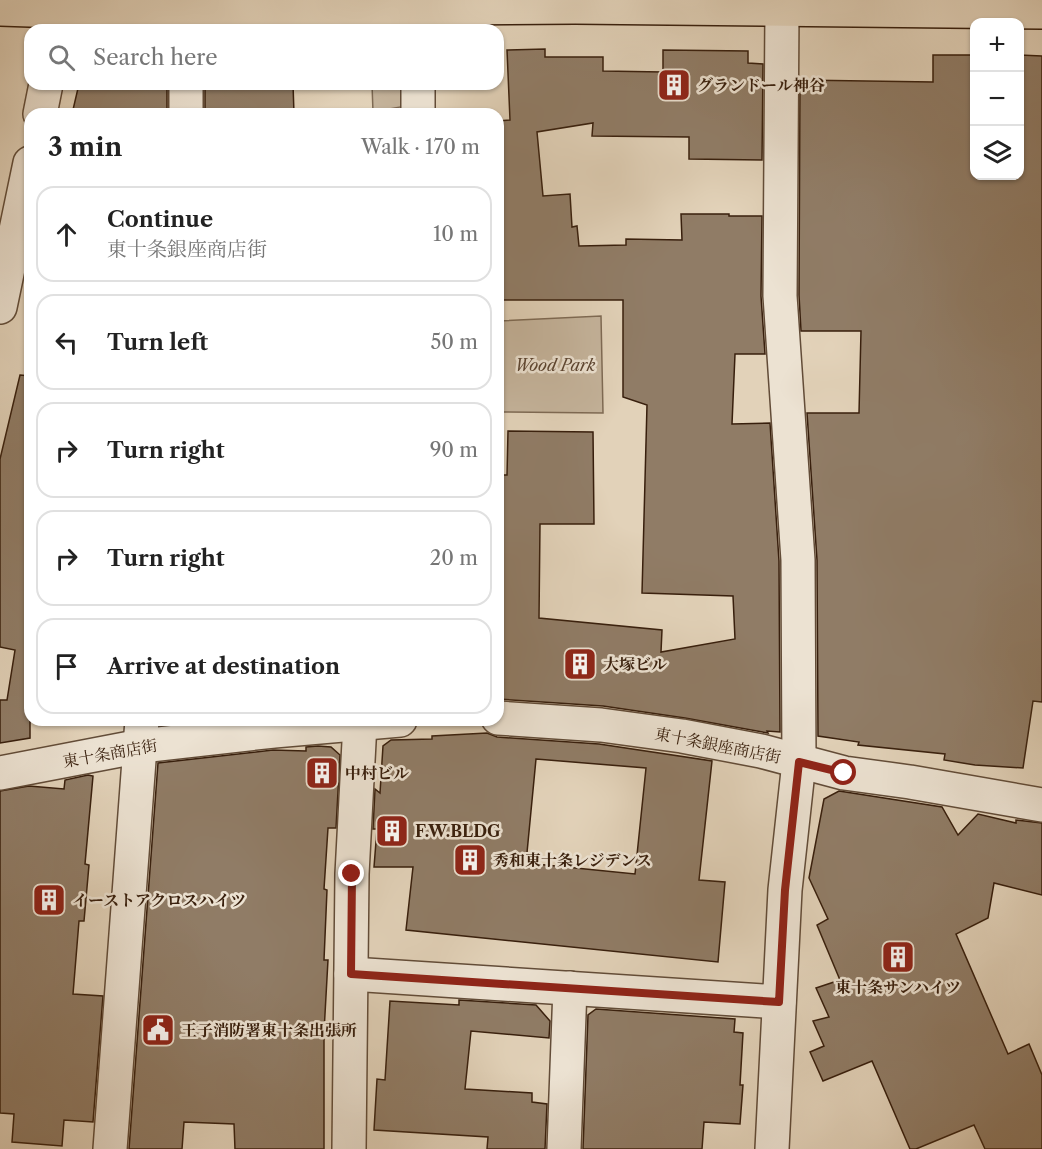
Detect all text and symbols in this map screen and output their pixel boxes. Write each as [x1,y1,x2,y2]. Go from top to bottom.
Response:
map controls [970,18,1024,180]
button: + [970,18,1024,72]
search box [24,24,504,90]
icon: search [45,41,78,74]
text: Search here [93,44,218,71]
building icon: グランドール神谷 [656,67,692,103]
button: − [970,72,1024,126]
place label: グランドール神谷 [697,75,825,95]
button: layers [970,126,1024,180]
text: 3 min [48,131,122,163]
text: Walk · 170 m [361,135,480,159]
text: Continue [107,206,213,233]
icon: ahead [50,218,83,251]
text: 10 m [433,222,478,246]
text: 東十条銀座商店街 [107,237,267,261]
icon: left [50,326,83,359]
text: Turn left [107,329,208,356]
text: 50 m [431,330,478,354]
park label: Wood Park [515,355,596,375]
icon: right [50,434,83,467]
text: Turn right [107,437,225,464]
text: 90 m [430,438,478,462]
icon: right [50,542,83,575]
text: Turn right [107,545,225,572]
text: 20 m [430,546,478,570]
building icon: 大塚ビル [562,646,598,682]
icon: arrive [50,650,83,683]
text: Arrive at destination [107,653,340,680]
place label: 大塚ビル [603,654,667,674]
street label: 東十条銀座商店街 [653,723,783,767]
street label: 東十条商店街 [61,735,159,771]
building icon: 中村ビル [304,755,340,791]
route start [830,759,856,785]
place label: 中村ビル [345,763,409,783]
building icon: F.W.BLDG [374,813,410,849]
place label: F.W.BLDG [415,821,501,841]
building icon: 秀和東十条レジデンス [452,842,488,878]
place label: 秀和東十条レジデンス [493,850,652,870]
route end [338,860,364,886]
building icon: イーストアクロスハイツ [31,882,67,918]
place label: イーストアクロスハイツ [72,890,246,910]
building icon: 東十条サンハイツ [880,939,916,975]
place label: 東十条サンハイツ [835,977,961,997]
public building icon: 王子消防署東十条出張所 [140,1012,176,1048]
place label: 王子消防署東十条出張所 [181,1020,357,1040]

